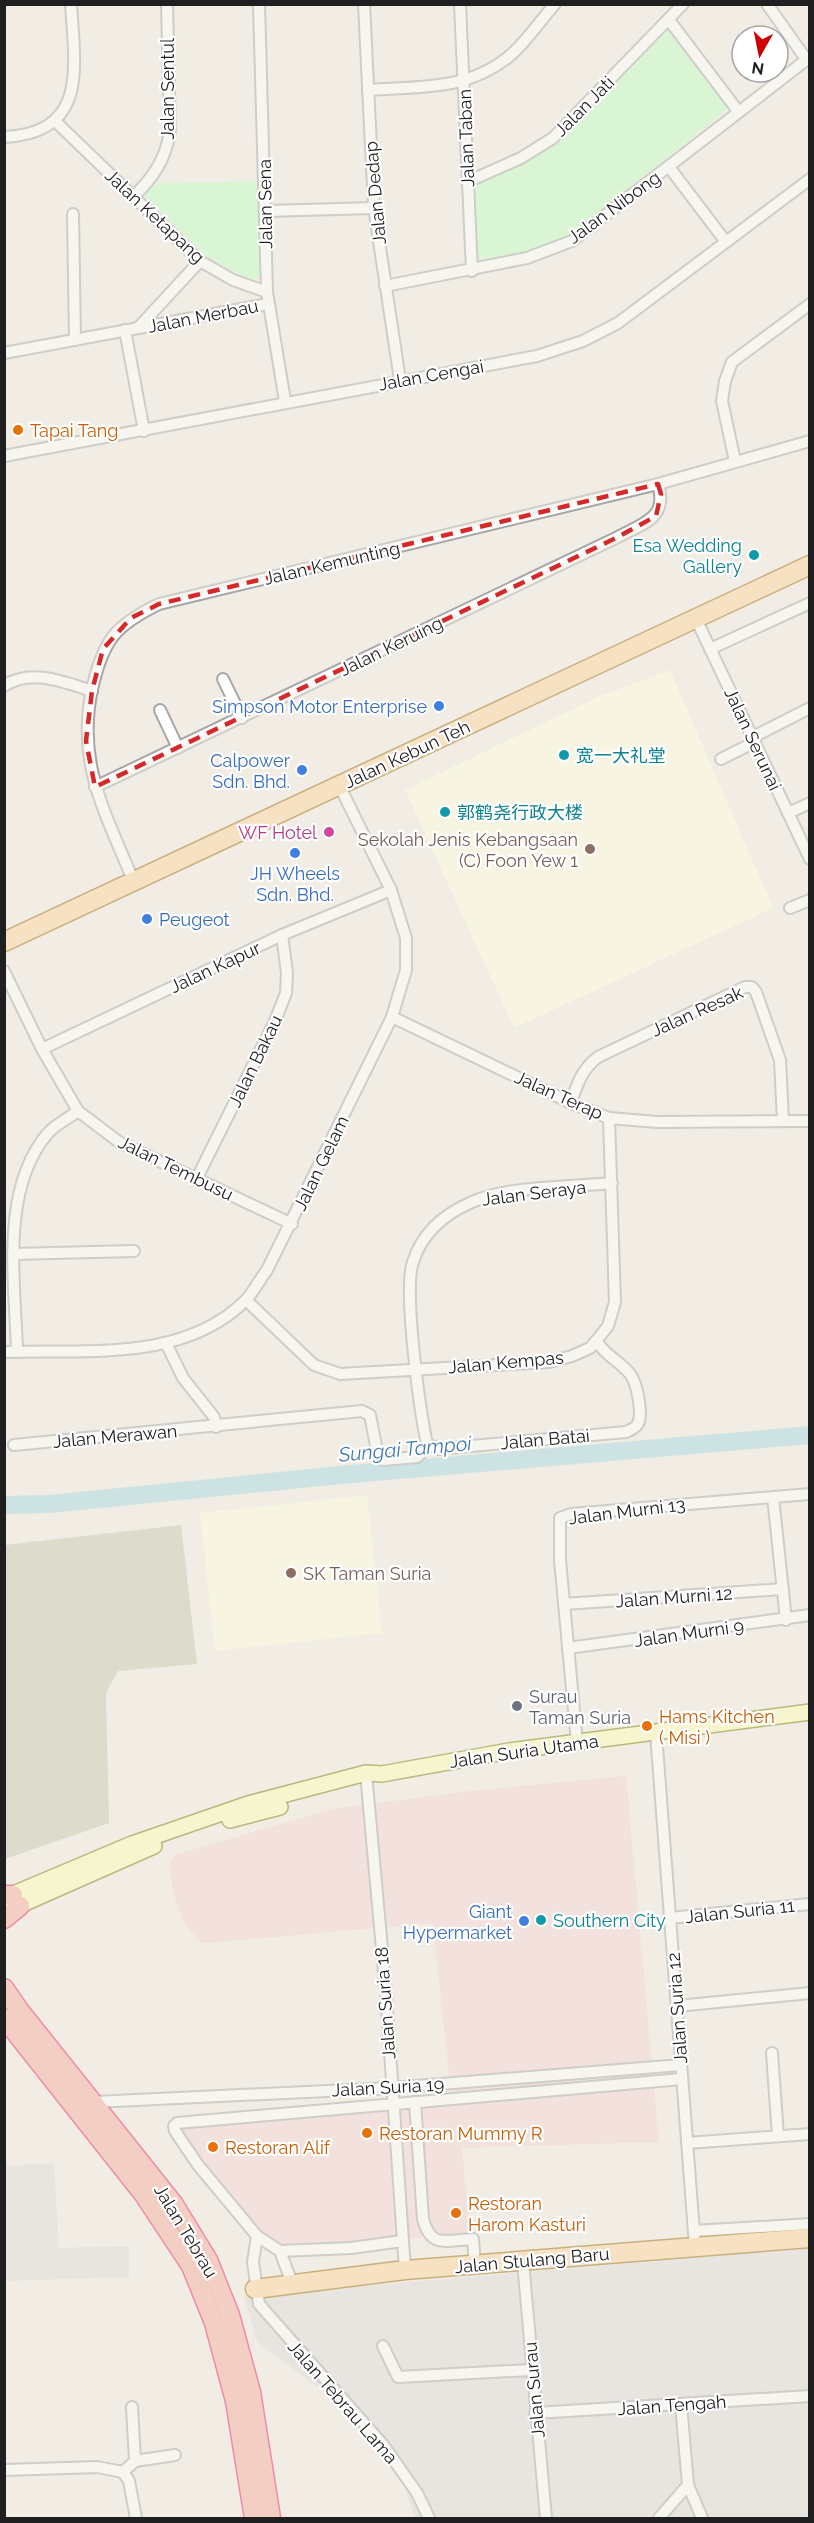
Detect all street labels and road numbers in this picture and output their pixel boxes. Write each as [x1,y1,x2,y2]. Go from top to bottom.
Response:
street label: Jalan Sentul [157,38,178,140]
street label: Jalan Jati [550,72,618,140]
street label: Jalan Taban [454,89,478,187]
street label: Jalan Dedap [360,140,390,246]
street label: Jalan Sena [254,159,276,249]
street label: Jalan Ketapang [101,165,209,267]
street label: Jalan Nibong [564,166,664,248]
street label: Jalan Merbau [146,295,260,337]
street label: Jalan Cengai [377,355,485,395]
street label: Jalan Kemunting [262,537,402,589]
street label: Jalan Keruing [336,612,446,680]
street label: Jalan Serunai [720,684,786,794]
street label: Jalan Kebun Teh [341,716,473,792]
street label: Jalan Kapur [166,937,264,997]
street label: Jalan Resak [648,981,747,1041]
street label: Jalan Bakau [224,1011,286,1111]
street label: Jalan Terap [512,1066,606,1124]
street label: Jalan Gelam [289,1112,353,1214]
street label: Jalan Tembusu [115,1131,237,1205]
street label: Jalan Seraya [481,1176,587,1210]
street label: Jalan Kempas [447,1346,565,1378]
street label: Jalan Merawan [52,1420,178,1452]
street label: Jalan Batai [499,1425,591,1453]
street label: Jalan Murni 13 [568,1493,686,1529]
street label: Jalan Murni 12 [615,1582,733,1612]
street label: Jalan Murni 9 [633,1615,745,1651]
street label: Jalan Suria Utama [448,1730,600,1772]
street label: Jalan Suria 11 [684,1895,796,1927]
street label: Jalan Suria 18 [371,1946,399,2060]
street label: Jalan Suria 12 [663,1952,691,2064]
street label: Jalan Suria 19 [331,2074,445,2100]
street label: Jalan Tebrau [150,2181,222,2281]
street label: Jalan Stulang Baru [454,2243,610,2277]
street label: Jalan Tebrau Lama [284,2336,402,2468]
street label: Jalan Surau [519,2341,549,2439]
street label: Jalan Tengah [617,2391,727,2419]

